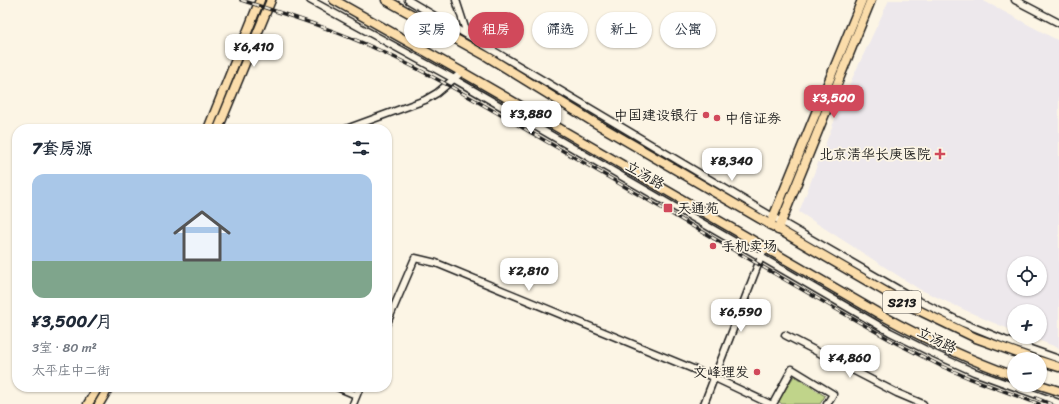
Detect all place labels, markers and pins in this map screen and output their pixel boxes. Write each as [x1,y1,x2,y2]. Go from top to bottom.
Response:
pin: ¥6,410 [221,34,287,68]
pin: ¥3,500 [801,85,867,119]
pin: ¥3,880 [498,101,564,135]
place label: 中国建设银行 [614,103,698,128]
place label: 中信证券 [725,106,781,131]
marker: 中国建设银行 [701,110,711,120]
marker: 中信证券 [712,113,722,123]
place label: 北京清华长庚医院 [819,142,931,167]
pin: ¥8,340 [699,148,765,182]
marker: 北京清华长庚医院 [934,148,946,160]
place label: 天通苑 [677,196,719,221]
marker: 天通苑 [662,202,674,214]
place label: 手机卖场 [721,234,777,259]
marker: 手机卖场 [708,241,718,251]
pin: ¥2,810 [496,258,562,292]
pin: ¥6,590 [708,299,774,333]
pin: ¥4,860 [817,345,883,379]
place label: 文峰理发 [693,360,749,385]
marker: 文峰理发 [752,367,762,377]

